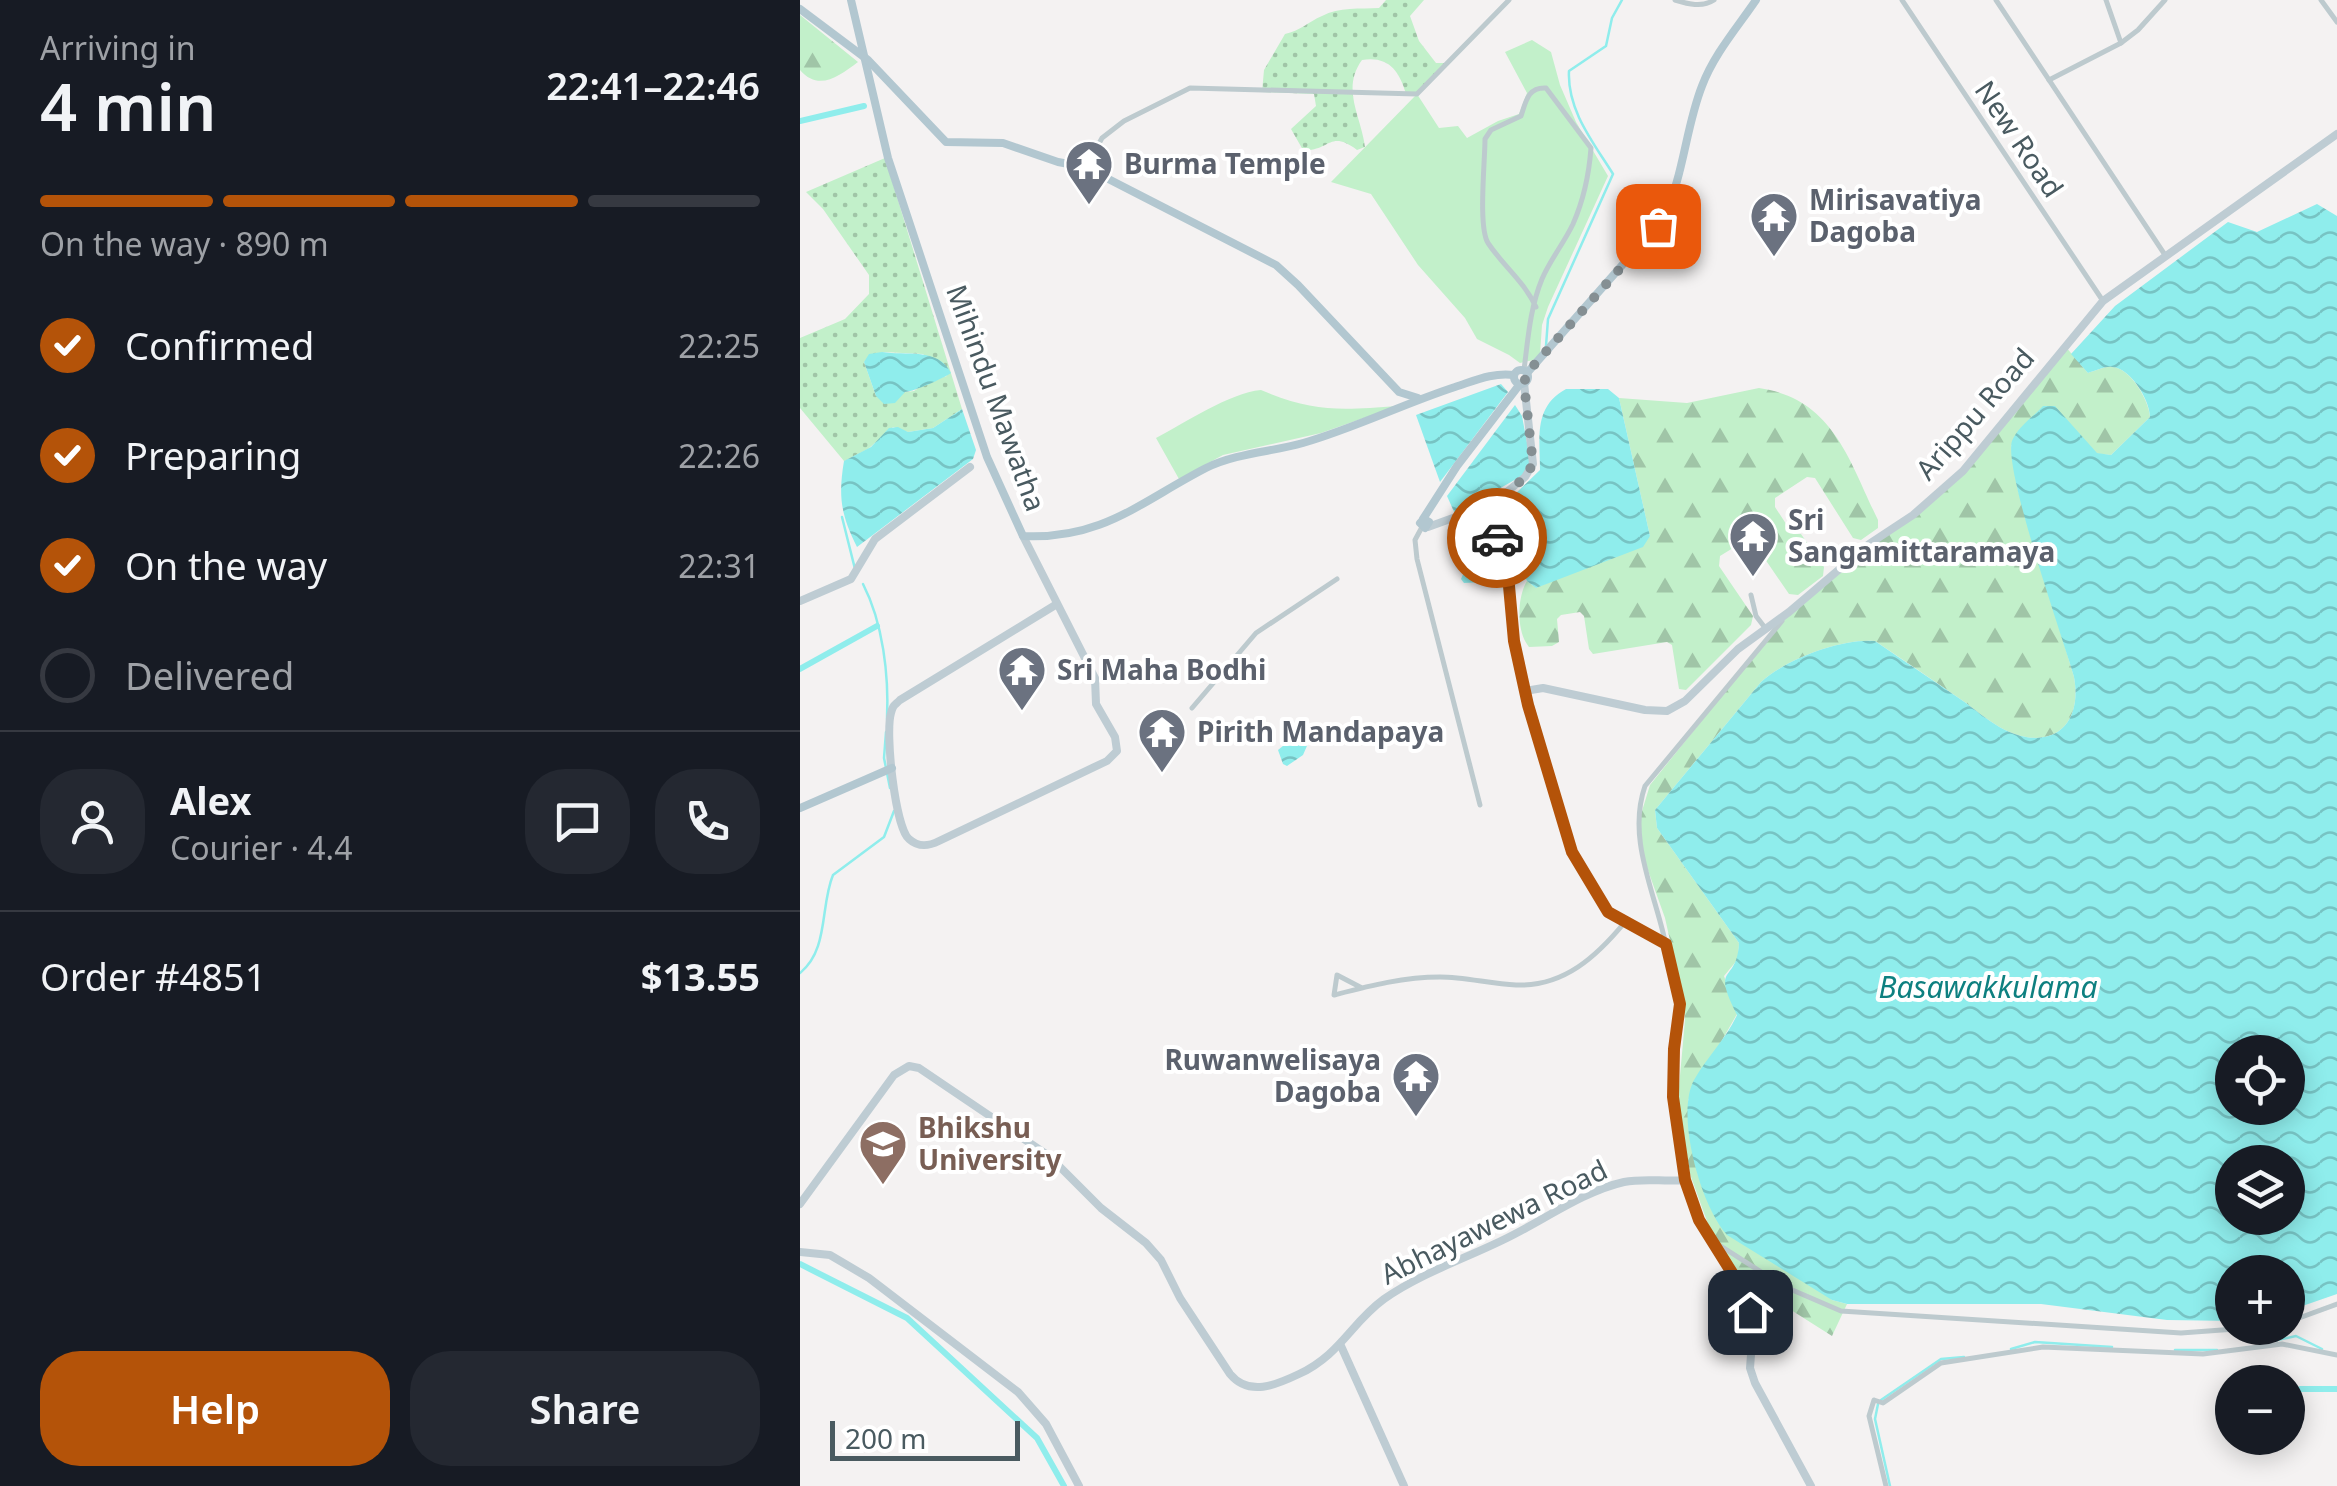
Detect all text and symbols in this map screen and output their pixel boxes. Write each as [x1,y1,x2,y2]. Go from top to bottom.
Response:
text: Arriving in [40,26,195,69]
text: 22:41–22:46 [546,59,760,111]
text: 4 min [40,62,216,150]
street label: New Road [1967,73,2073,204]
temple icon: Burma Temple [1063,138,1115,206]
place label: Burma Temple [1124,144,1326,182]
place label: Mirisavatiya Dagoba [1809,180,1982,250]
pin [1616,184,1701,269]
temple icon: Mirisavatiya Dagoba [1748,190,1800,258]
icon: bag [1631,199,1686,254]
text: On the way · 890 m [40,222,329,265]
street label: Mihindu Mawatha [938,279,1056,516]
icon: check [40,318,95,373]
text: Confirmed [125,319,314,371]
text: 22:25 [678,324,760,367]
street label: Arippu Road [1906,339,2042,487]
icon: check [40,428,95,483]
text: Preparing [125,429,301,481]
text: 22:26 [678,434,760,477]
courier [1447,488,1547,588]
place label: Sri Sangamittaramaya [1788,500,2055,570]
temple icon: Sri Sangamittaramaya [1727,510,1779,578]
icon: car [1470,511,1525,566]
icon: check [40,538,95,593]
text: On the way [125,539,327,591]
text: 22:31 [678,544,760,587]
temple icon: Sri Maha Bodhi [996,644,1048,712]
text: Delivered [125,649,294,701]
place label: Sri Maha Bodhi [1057,650,1266,688]
temple icon: Pirith Mandapaya [1136,706,1188,774]
place label: Pirith Mandapaya [1197,712,1444,750]
button: person [40,769,145,874]
button: chat [525,769,630,874]
button: phone [655,769,760,874]
text: Alex [170,774,252,826]
text: Courier · 4.4 [170,826,353,869]
text: Order #4851 [40,950,266,1002]
text: $13.55 [641,950,760,1002]
water label: Basawakkulama [1879,966,2097,1007]
map controls [2215,1035,2305,1455]
button: locate [2215,1035,2305,1125]
place label: Ruwanwelisaya Dagoba [1165,1040,1381,1110]
temple icon: Ruwanwelisaya Dagoba [1390,1050,1442,1118]
place label: Bhikshu University [918,1108,1062,1178]
school or university icon: Bhikshu University [857,1118,909,1186]
button: layers [2215,1145,2305,1235]
street label: Abhayawewa Road [1374,1150,1613,1292]
button: + [2215,1255,2305,1345]
pin [1708,1270,1793,1355]
icon: home [1723,1285,1778,1340]
button: Help [40,1351,390,1466]
button: Share [410,1351,760,1466]
button: − [2215,1365,2305,1455]
scale bar [830,1416,1020,1460]
text: 200 m [845,1419,927,1457]

